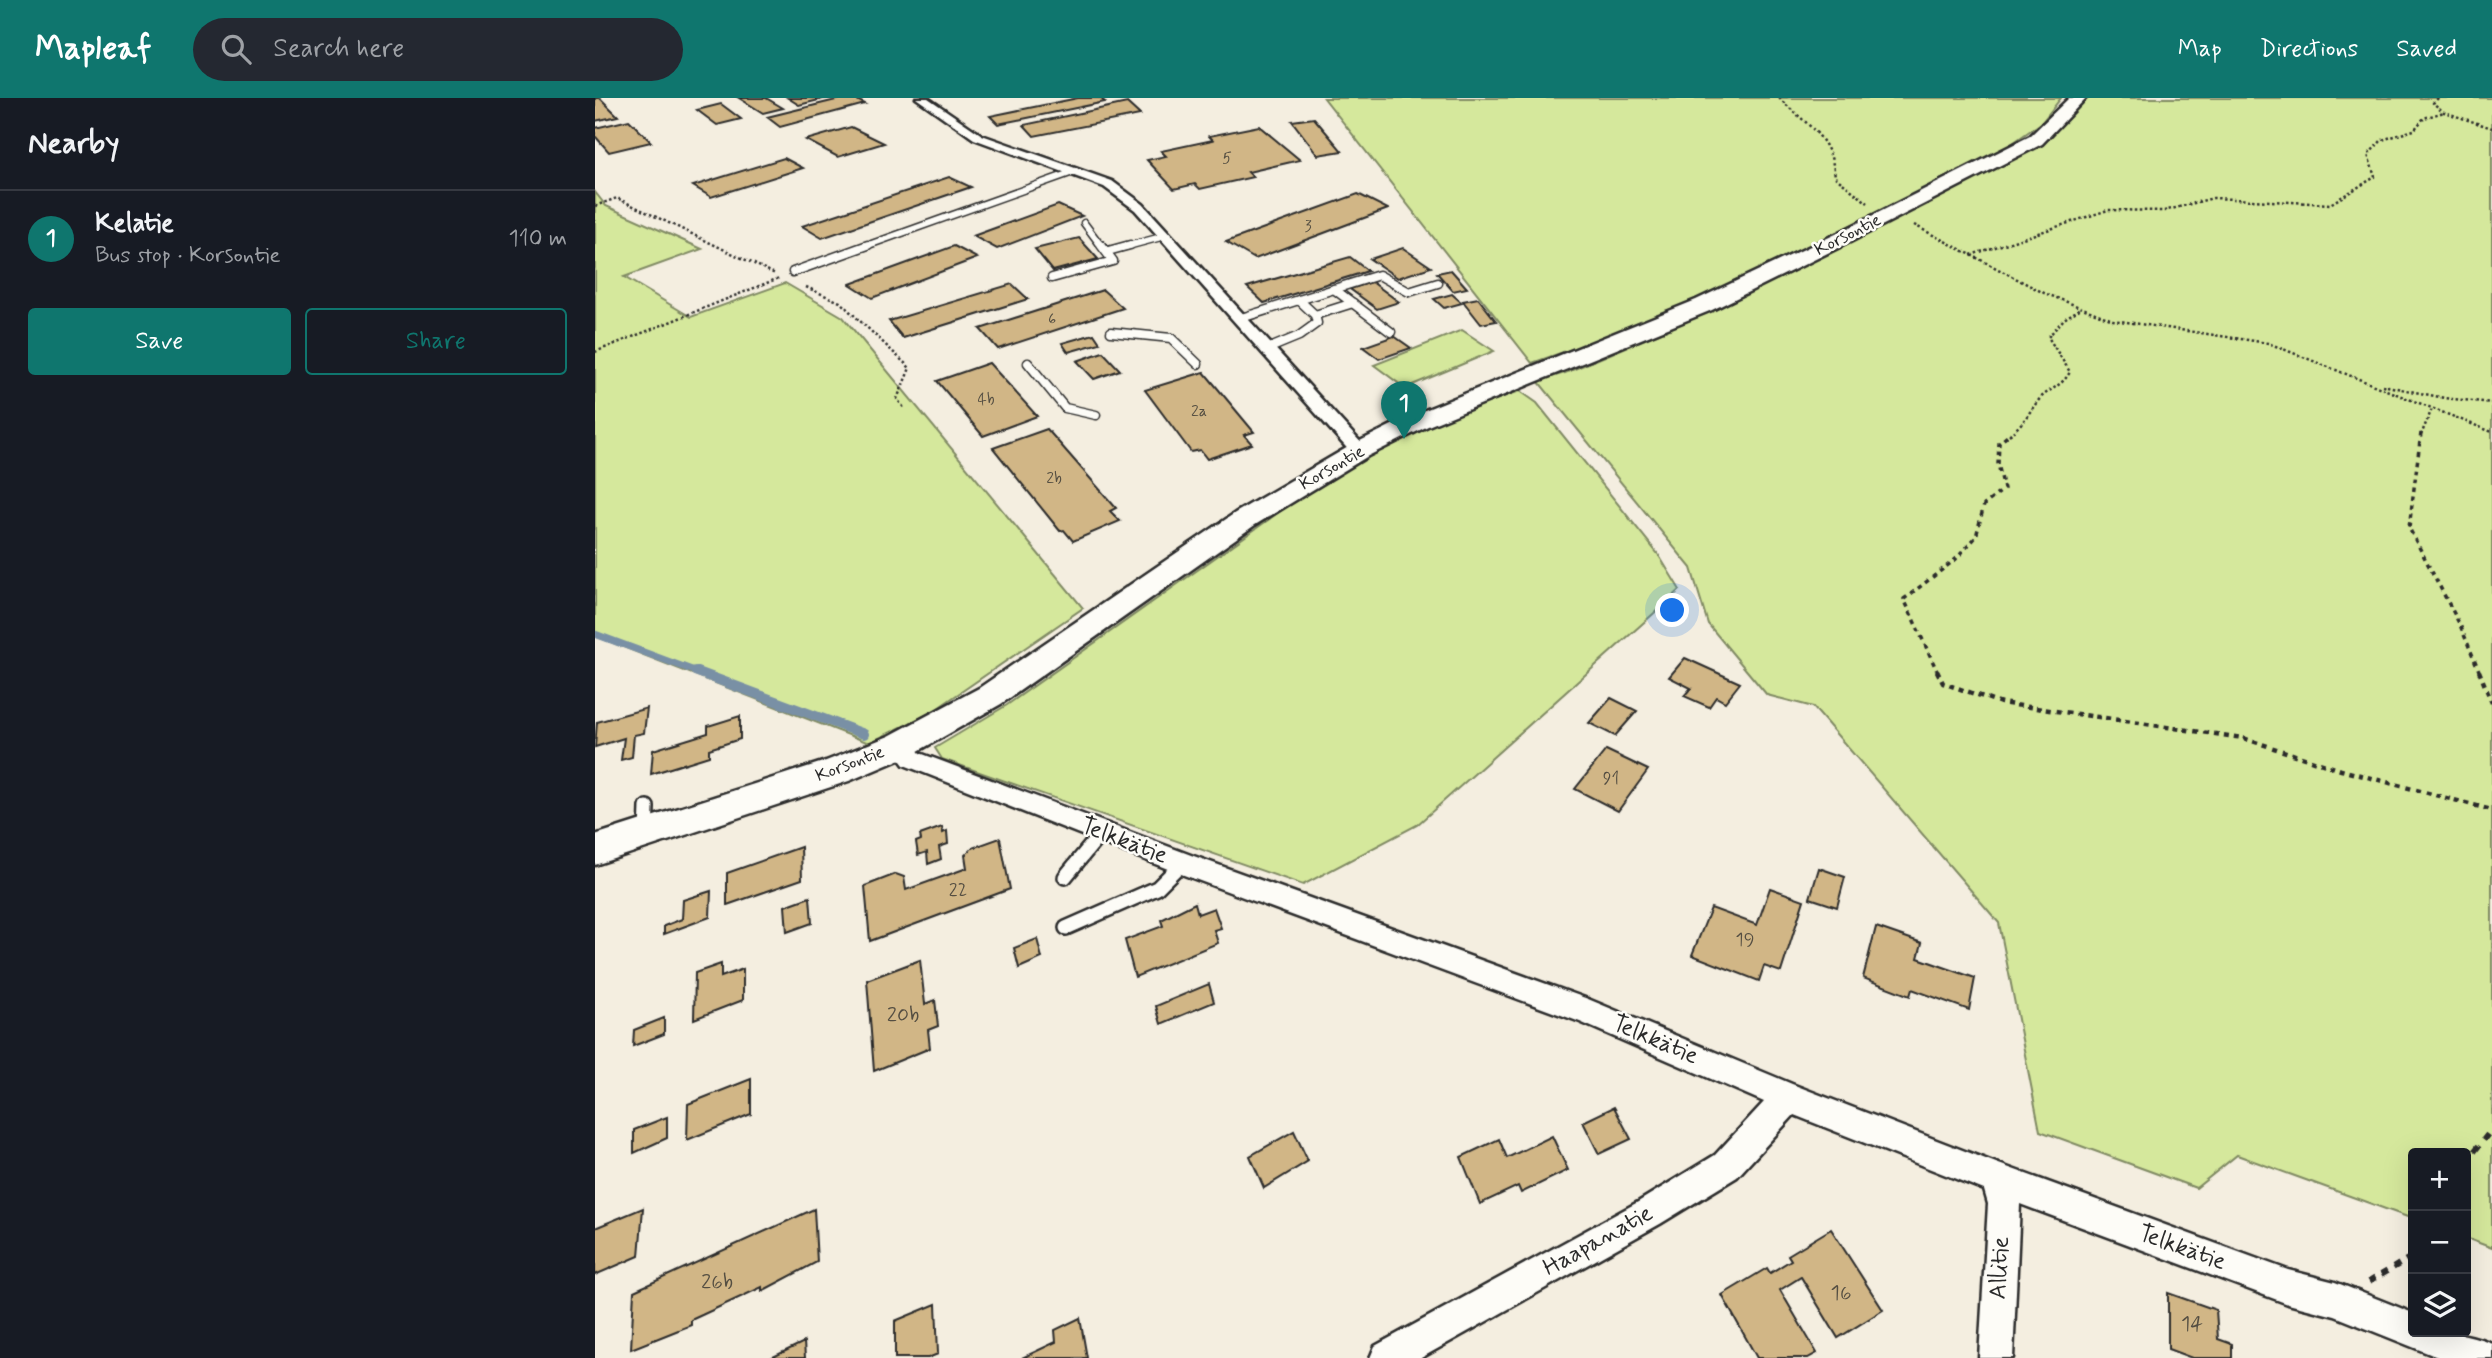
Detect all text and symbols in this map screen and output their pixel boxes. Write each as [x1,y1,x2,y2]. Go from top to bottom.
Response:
search box [193,18,683,81]
text: Mapleaf [35,27,151,71]
icon: search [217,30,255,68]
text: Search here [273,32,404,66]
text: Map [2178,34,2222,65]
text: Directions [2260,34,2358,65]
text: Saved [2396,34,2457,65]
text: Nearby [28,124,119,163]
house number: 5 [1222,148,1232,169]
text: Kelatie [95,207,174,241]
street label: Korsontie [1811,208,1886,262]
house number: 3 [1304,216,1312,237]
text: 1 [46,224,56,254]
text: 110 m [508,224,567,254]
text: Bus stop · Korsontie [95,241,281,271]
button: Save [28,308,291,375]
button: Share [305,308,567,375]
house number: 6 [1048,309,1056,330]
pin: 1 [1381,381,1427,439]
house number: 4b [977,389,995,410]
house number: 2a [1191,401,1207,422]
street label: Korsontie [1295,440,1369,496]
house number: 2b [1046,468,1062,489]
your location [1655,593,1689,627]
street label: Korsontie [812,740,888,788]
house number: 91 [1603,767,1619,791]
street label: Telkkätie [1076,810,1172,872]
house number: 22 [949,878,967,902]
house number: 19 [1736,928,1754,952]
house number: 20b [887,1001,919,1029]
street label: Telkkätie [1607,1008,1703,1072]
map controls [2408,1148,2471,1337]
button: + [2408,1148,2471,1211]
street label: Haapanatie [1538,1198,1659,1284]
button: − [2408,1211,2471,1274]
street label: Telkkätie [2134,1218,2230,1278]
street label: Allitie [1983,1236,2017,1300]
house number: 26b [701,1268,733,1296]
button: layers [2408,1274,2471,1337]
house number: 16 [1831,1279,1852,1307]
house number: 14 [2181,1310,2203,1338]

